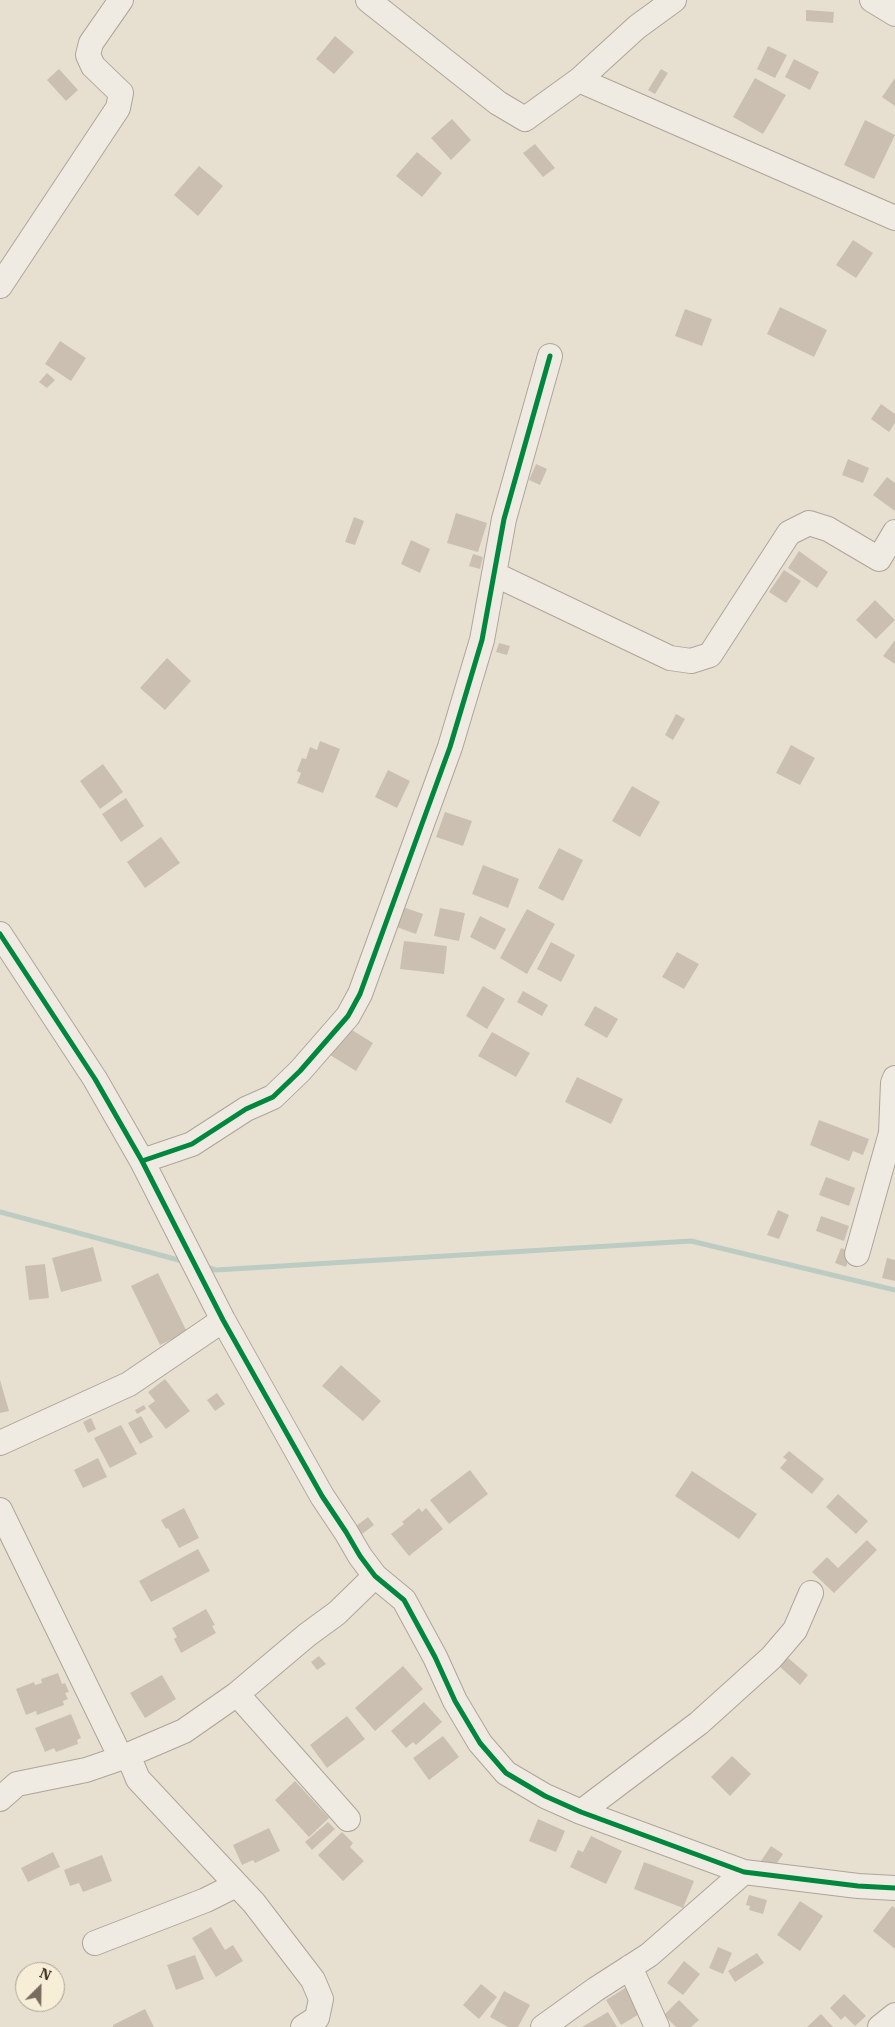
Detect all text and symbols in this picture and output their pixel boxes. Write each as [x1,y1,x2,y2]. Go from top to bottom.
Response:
north arrow [15,1962,65,2012]
text: N [37,1964,54,1985]

